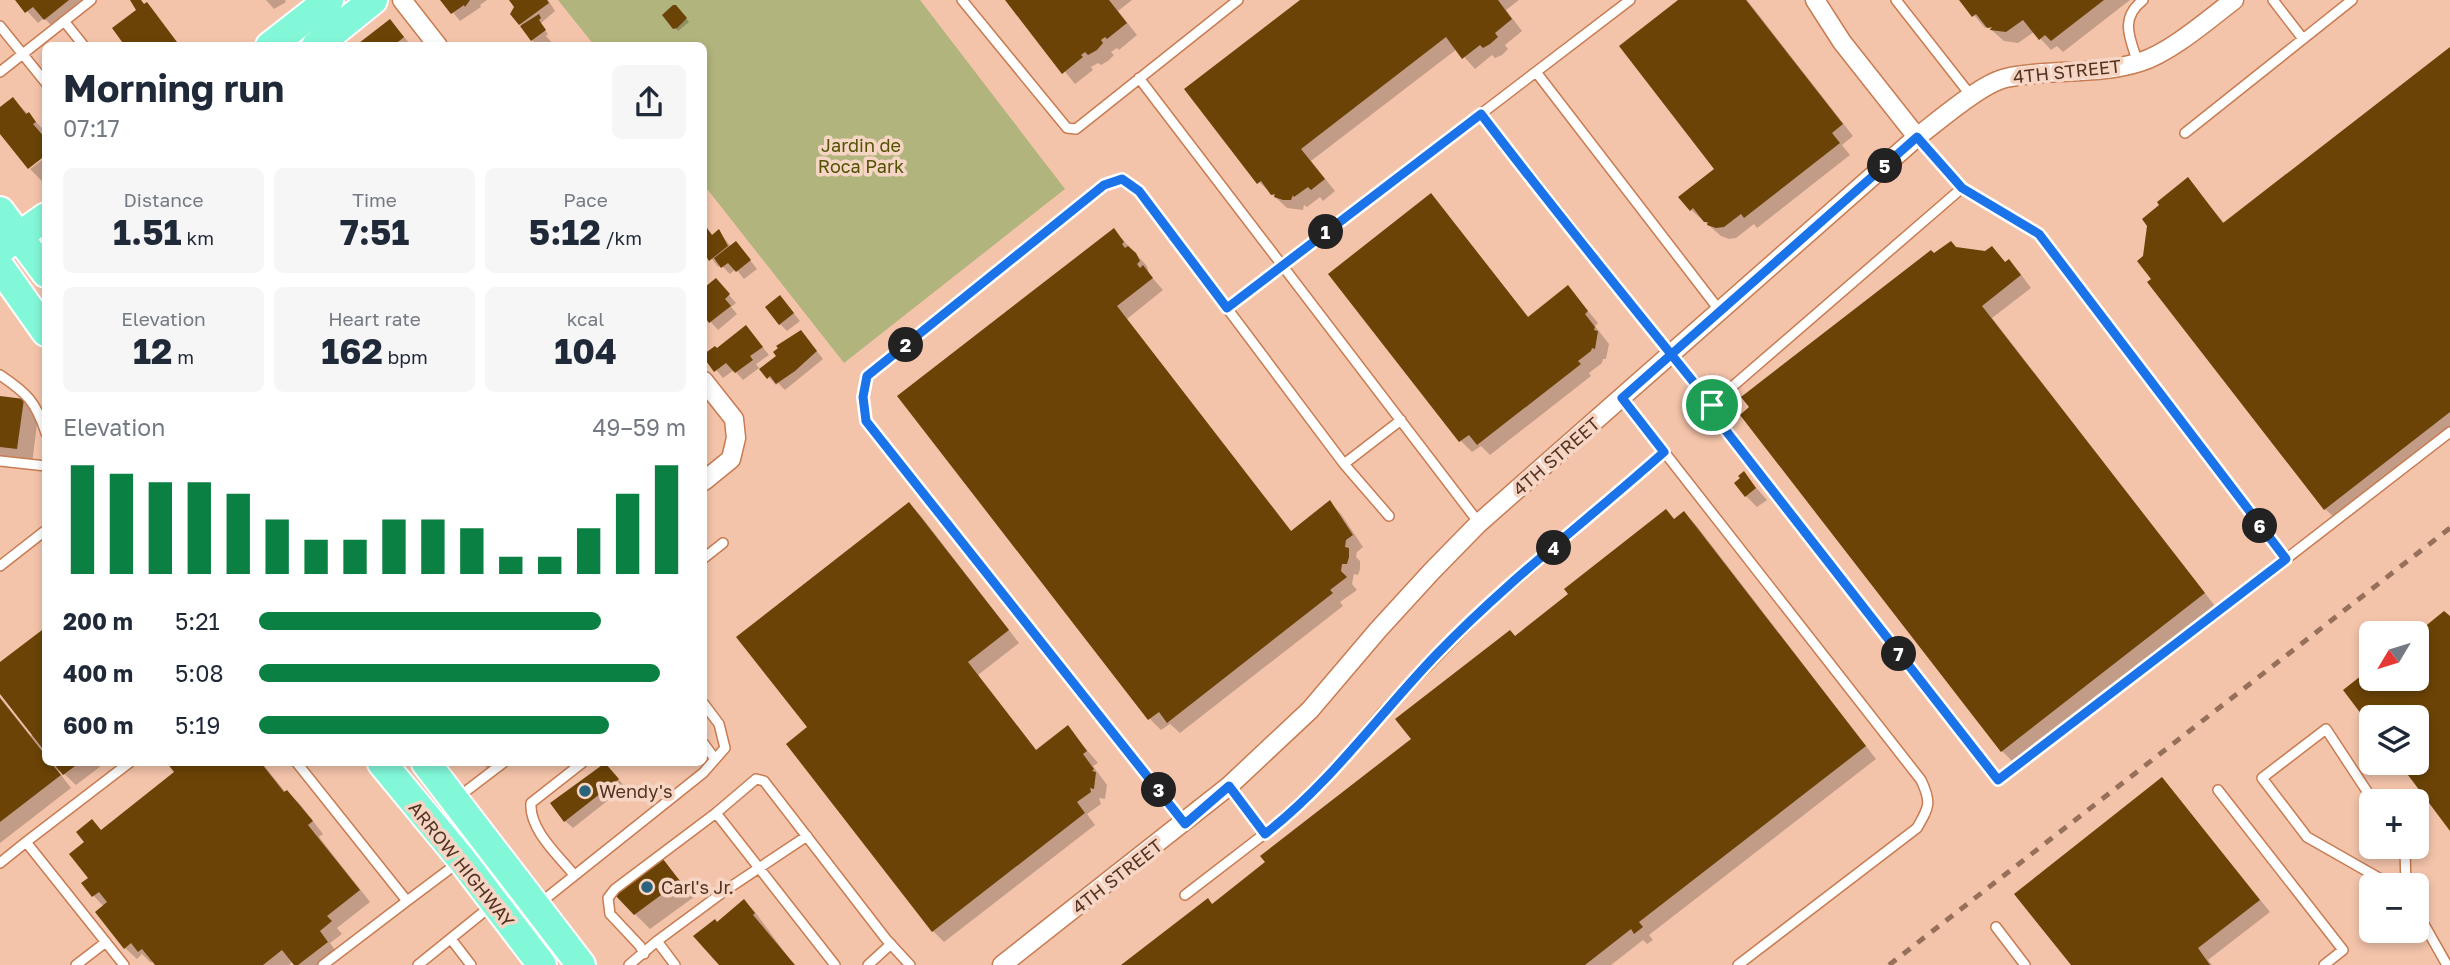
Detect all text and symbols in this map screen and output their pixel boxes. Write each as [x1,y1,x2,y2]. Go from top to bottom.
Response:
street label: 4TH STREET [2012,54,2122,88]
text: Morning run [63,65,284,110]
button: share [612,65,686,139]
text: 07:17 [63,114,120,142]
park label: Jardin de Roca Park [818,134,904,177]
pin: 5 [1868,148,1902,184]
text: 5 [1879,154,1890,177]
text: Distance [124,188,203,211]
text: Time [352,188,397,211]
text: Pace [563,188,608,211]
text: 1.51 [113,211,182,253]
text: 7:51 [340,211,409,253]
text: 5:12 [529,211,601,253]
pin: 1 [1308,215,1344,250]
text: 1 [1321,220,1330,243]
text: km [182,226,214,249]
text: /km [601,226,642,249]
text: Elevation [121,307,206,330]
text: Heart rate [328,307,421,330]
text: kcal [567,307,604,330]
pin: 2 [888,328,923,362]
text: 12 [133,330,172,372]
text: 162 [321,330,383,372]
text: 104 [554,330,617,372]
text: 2 [900,333,911,356]
text: m [172,345,194,368]
text: bpm [383,345,428,368]
pin [1682,375,1742,435]
icon: arrive [1693,386,1731,424]
street label: 4TH STREET [1508,412,1604,500]
text: Elevation [63,413,165,441]
text: 49–59 m [593,413,686,441]
pin: 6 [2242,508,2278,544]
text: 6 [2253,514,2266,537]
pin: 4 [1536,530,1572,566]
text: 4 [1548,536,1559,559]
text: 200 m [63,607,133,635]
text: 5:21 [175,607,220,635]
north arrow [2359,621,2429,691]
map controls [2359,621,2429,943]
pin: 7 [1882,636,1916,672]
text: 7 [1893,642,1904,665]
text: 400 m [63,659,133,687]
text: 5:08 [175,659,224,687]
button: layers [2359,705,2429,775]
text: 600 m [63,711,133,739]
text: 5:19 [175,711,220,739]
pin: 3 [1142,772,1176,808]
text: 3 [1153,778,1164,801]
place label: Wendy's [599,780,672,802]
marker: Wendy's [577,783,593,799]
button: + [2359,789,2429,859]
street label: ARROW HIGHWAY [405,797,520,932]
street label: 4TH STREET [1068,834,1166,918]
button: − [2359,873,2429,943]
place label: Carl's Jr. [661,876,734,898]
marker: Carl's Jr. [639,879,655,895]

